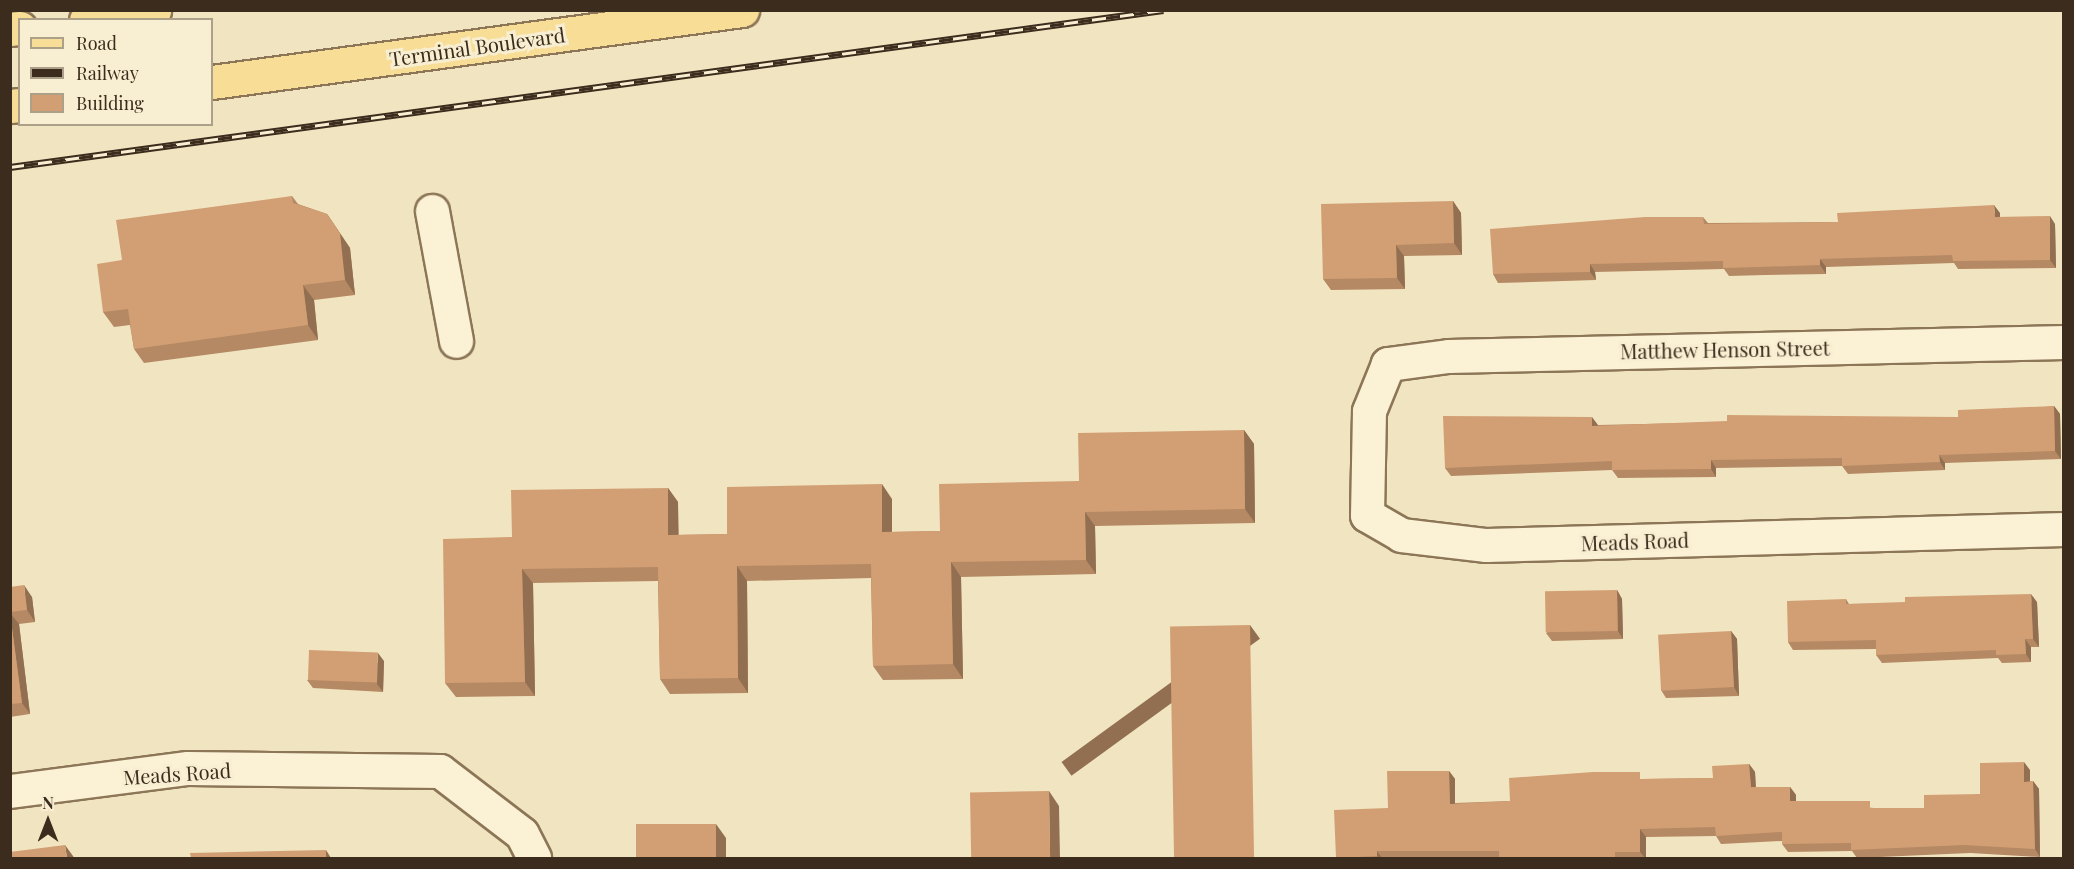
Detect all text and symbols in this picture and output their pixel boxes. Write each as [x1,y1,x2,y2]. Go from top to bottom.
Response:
legend [18,18,213,126]
street label: Terminal Boulevard [388,22,566,70]
text: Road [76,31,117,55]
text: Railway [76,61,139,85]
text: Building [76,91,144,115]
street label: Matthew Henson Street [1620,335,1830,363]
street label: Meads Road [1581,527,1689,555]
street label: Meads Road [122,757,232,789]
north arrow [18,791,78,851]
text: N [42,792,54,813]

